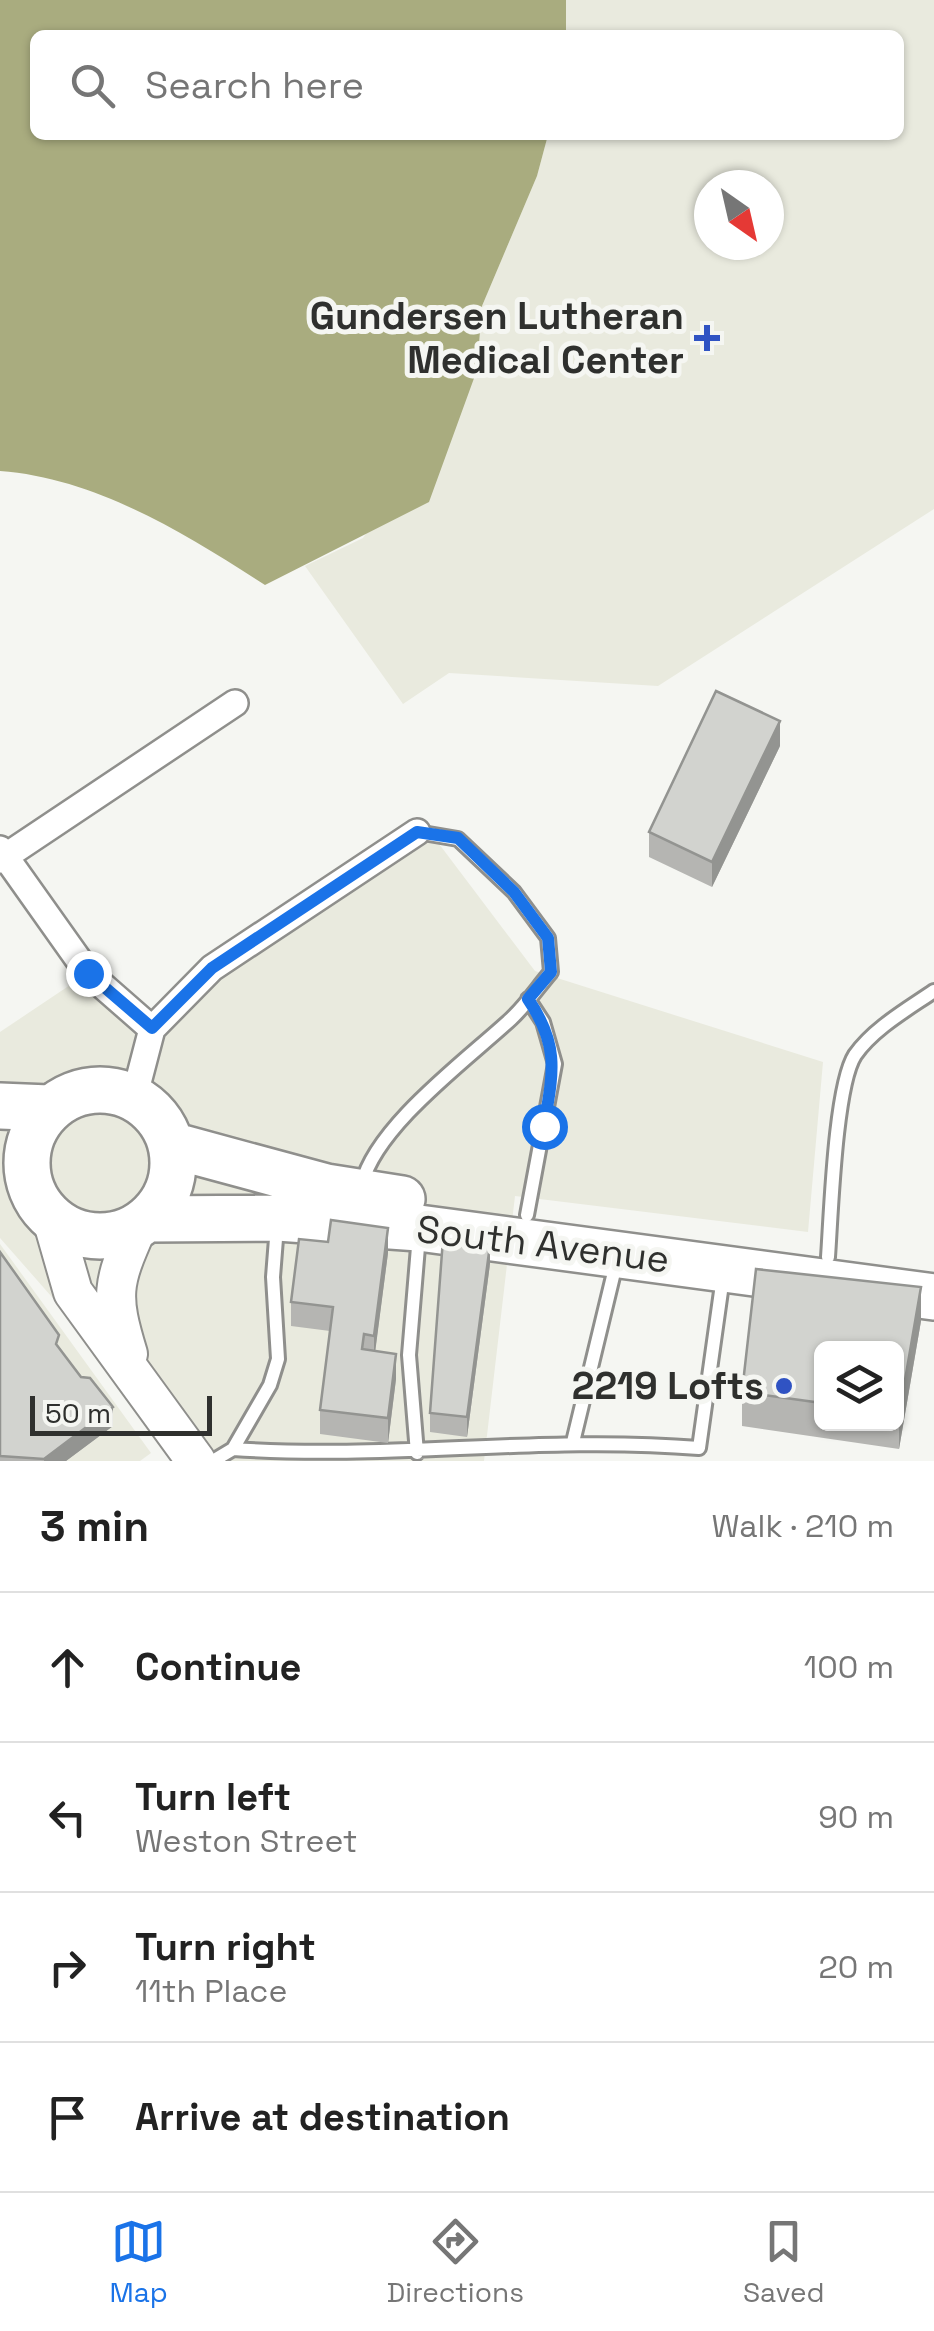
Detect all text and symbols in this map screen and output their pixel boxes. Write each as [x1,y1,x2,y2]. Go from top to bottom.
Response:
search box [30,30,904,140]
icon: search [65,58,120,113]
text: Search here [145,61,364,109]
north arrow [694,170,784,260]
place label: Gundersen Lutheran Medical Center [310,292,684,384]
marker: Gundersen Lutheran Medical Center [694,325,720,351]
route end [66,951,112,997]
route start [522,1104,568,1150]
street label: South Avenue [414,1205,672,1283]
map controls [814,1341,904,1431]
button: layers [814,1341,904,1431]
place label: 2219 Lofts [572,1362,764,1410]
marker: 2219 Lofts [773,1375,795,1397]
scale bar [30,1391,212,1436]
text: 50 m [45,1395,111,1431]
text: 3 min [40,1500,149,1553]
text: Walk · 210 m [712,1506,894,1546]
icon: ahead [40,1640,95,1695]
text: Continue [135,1643,301,1691]
text: 100 m [804,1647,894,1687]
text: Turn left [135,1773,291,1821]
icon: left [40,1790,95,1845]
text: 90 m [818,1797,894,1837]
text: Weston Street [135,1821,358,1861]
text: Turn right [135,1923,316,1971]
icon: right [40,1940,95,1995]
text: 20 m [818,1947,894,1987]
text: 11th Place [135,1971,287,2011]
icon: arrive [40,2090,95,2145]
text: Arrive at destination [135,2093,510,2141]
tab: Map [109,2214,168,2310]
tab: Directions [387,2214,524,2310]
tab: Saved [743,2214,825,2310]

